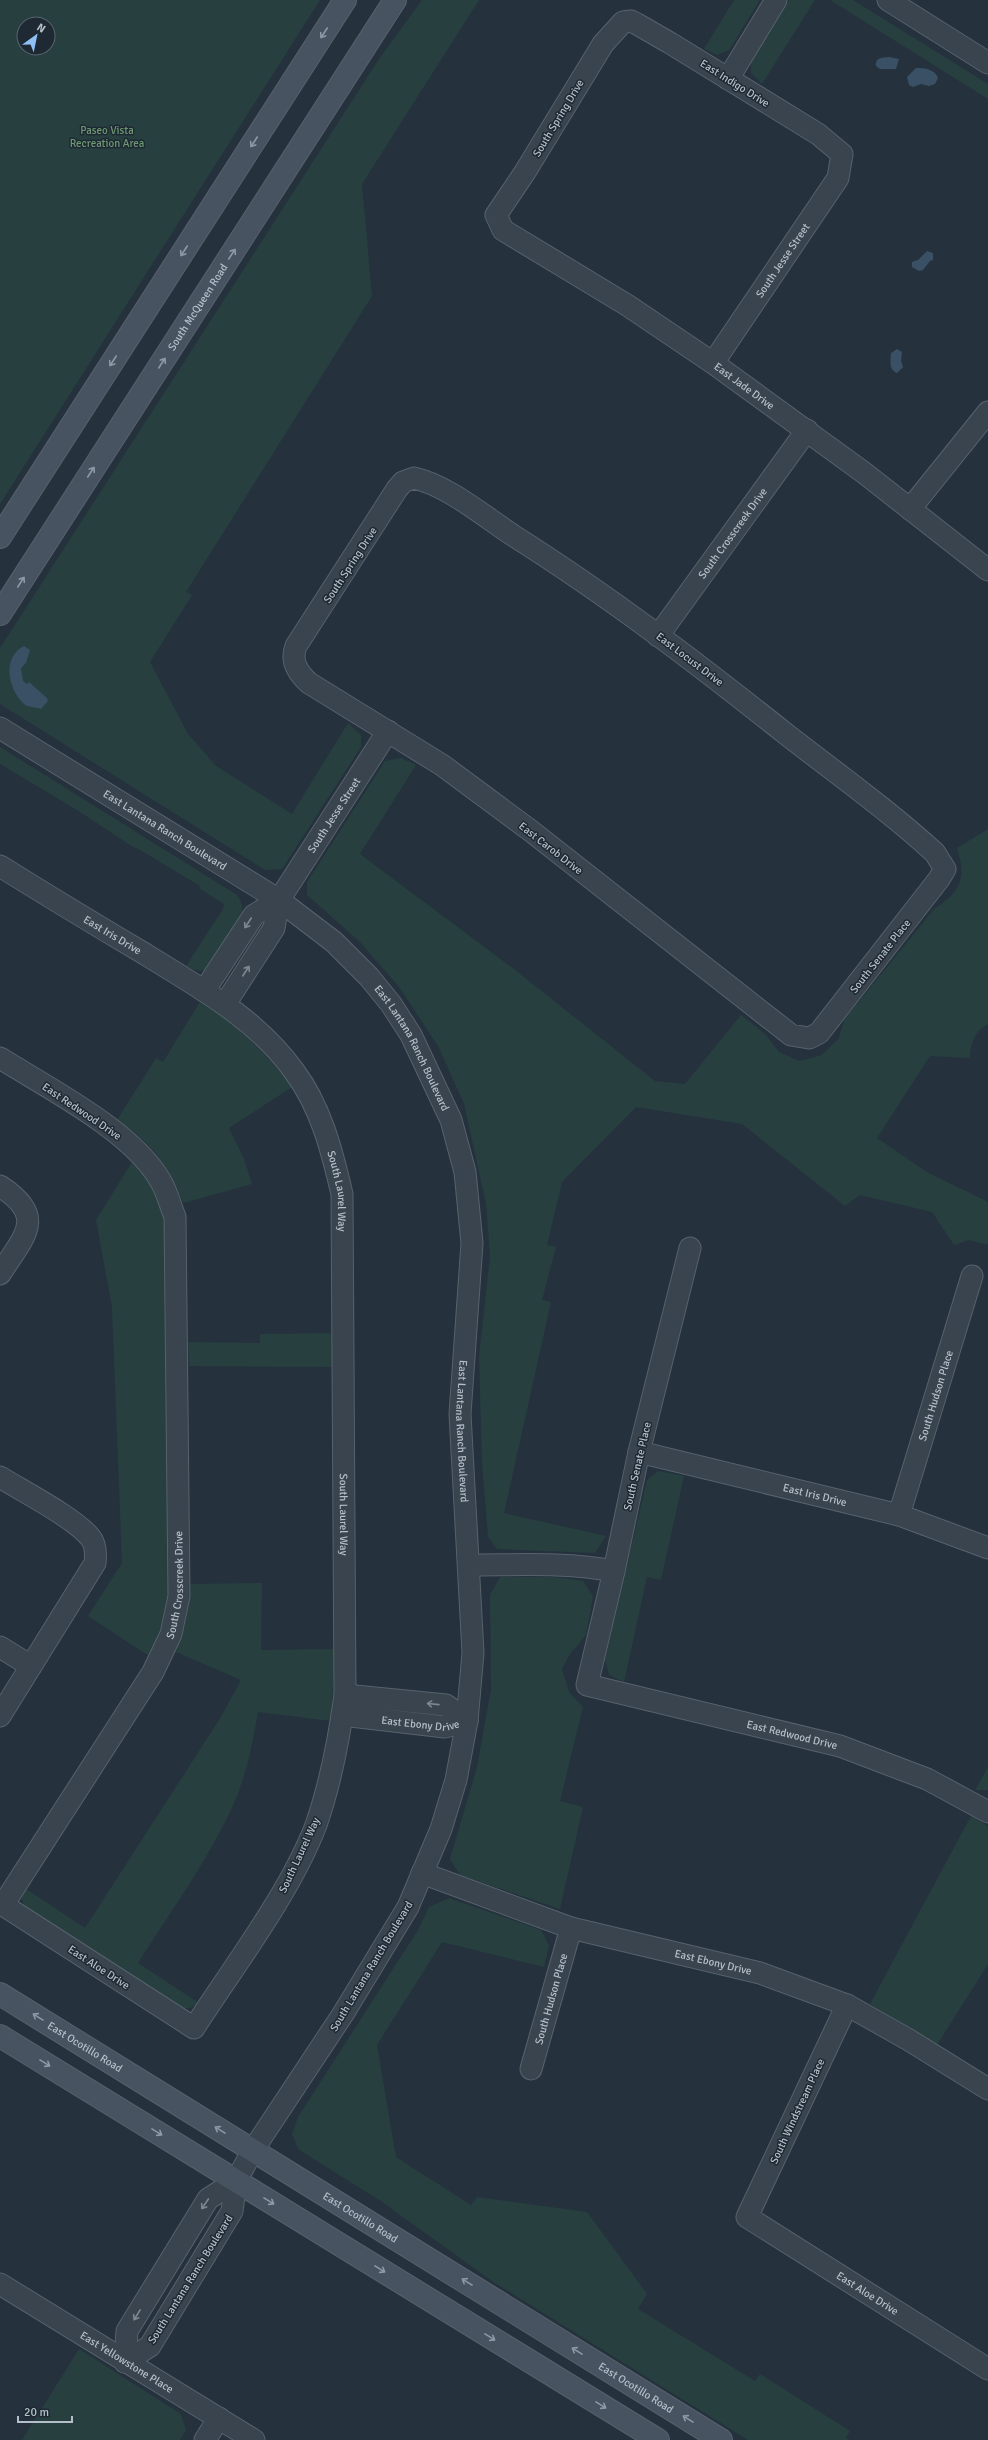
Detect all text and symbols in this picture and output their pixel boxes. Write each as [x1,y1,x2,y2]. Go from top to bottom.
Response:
north arrow [16,16,56,56]
text: N [34,20,48,36]
one-way arrow [320,27,328,38]
street label: East Indigo Drive [698,57,772,110]
street label: South Spring Drive [530,77,587,159]
park label: Paseo Vista Recreation Area [70,124,145,150]
one-way arrow [250,136,258,147]
street label: South Jesse Street [753,221,813,300]
one-way arrow [179,246,188,257]
one-way arrow [228,248,236,259]
street label: South McQueen Road [165,261,231,353]
one-way arrow [109,355,117,367]
one-way arrow [158,358,166,369]
street label: East Jade Drive [711,360,777,413]
one-way arrow [88,466,96,478]
street label: South Crosscreek Drive [696,486,770,581]
street label: South Spring Drive [321,525,380,606]
one-way arrow [17,576,25,587]
street label: East Locust Drive [653,630,726,689]
street label: South Jesse Street [305,775,363,855]
street label: East Lantana Ranch Boulevard [101,787,229,873]
street label: East Carob Drive [516,819,585,877]
street label: East Iris Drive [81,913,144,957]
one-way arrow [244,917,252,929]
street label: South Senate Place [847,917,913,996]
one-way arrow [242,966,250,977]
street label: East Lantana Ranch Boulevard [371,983,452,1113]
street label: East Redwood Drive [40,1080,124,1143]
street label: South Laurel Way [324,1149,349,1232]
street label: South Hudson Place [916,1349,956,1443]
street label: East Lantana Ranch Boulevard [453,1360,471,1503]
street label: South Senate Place [621,1421,654,1512]
street label: South Laurel Way [337,1474,350,1556]
street label: East Iris Drive [782,1481,848,1509]
street label: South Crosscreek Drive [163,1531,186,1641]
one-way arrow [427,1700,440,1708]
street label: East Ebony Drive [381,1714,461,1734]
street label: East Redwood Drive [745,1718,839,1752]
street label: South Laurel Way [276,1815,323,1895]
street label: South Lantana Ranch Boulevard [327,1899,416,2034]
street label: East Aloe Drive [65,1943,132,1992]
street label: East Ebony Drive [673,1947,753,1978]
street label: South Hudson Place [532,1952,571,2046]
one-way arrow [33,2013,44,2021]
street label: East Ocotillo Road [45,2019,125,2075]
street label: South Windstream Place [767,2056,828,2166]
one-way arrow [39,2060,51,2068]
one-way arrow [214,2125,226,2133]
one-way arrow [151,2129,163,2137]
street label: East Ocotillo Road [320,2189,400,2246]
one-way arrow [263,2197,274,2205]
one-way arrow [201,2199,209,2210]
street label: South Lantana Ranch Boulevard [145,2212,236,2346]
one-way arrow [374,2265,385,2273]
street label: East Aloe Drive [834,2269,901,2318]
one-way arrow [461,2278,473,2286]
one-way arrow [133,2309,141,2320]
street label: East Yellowstone Place [78,2329,176,2396]
one-way arrow [484,2334,496,2342]
one-way arrow [572,2347,583,2355]
street label: East Ocotillo Road [596,2360,676,2416]
scale bar [18,2398,72,2424]
one-way arrow [595,2402,607,2410]
text: 20 m [24,2405,49,2420]
one-way arrow [682,2415,694,2423]

